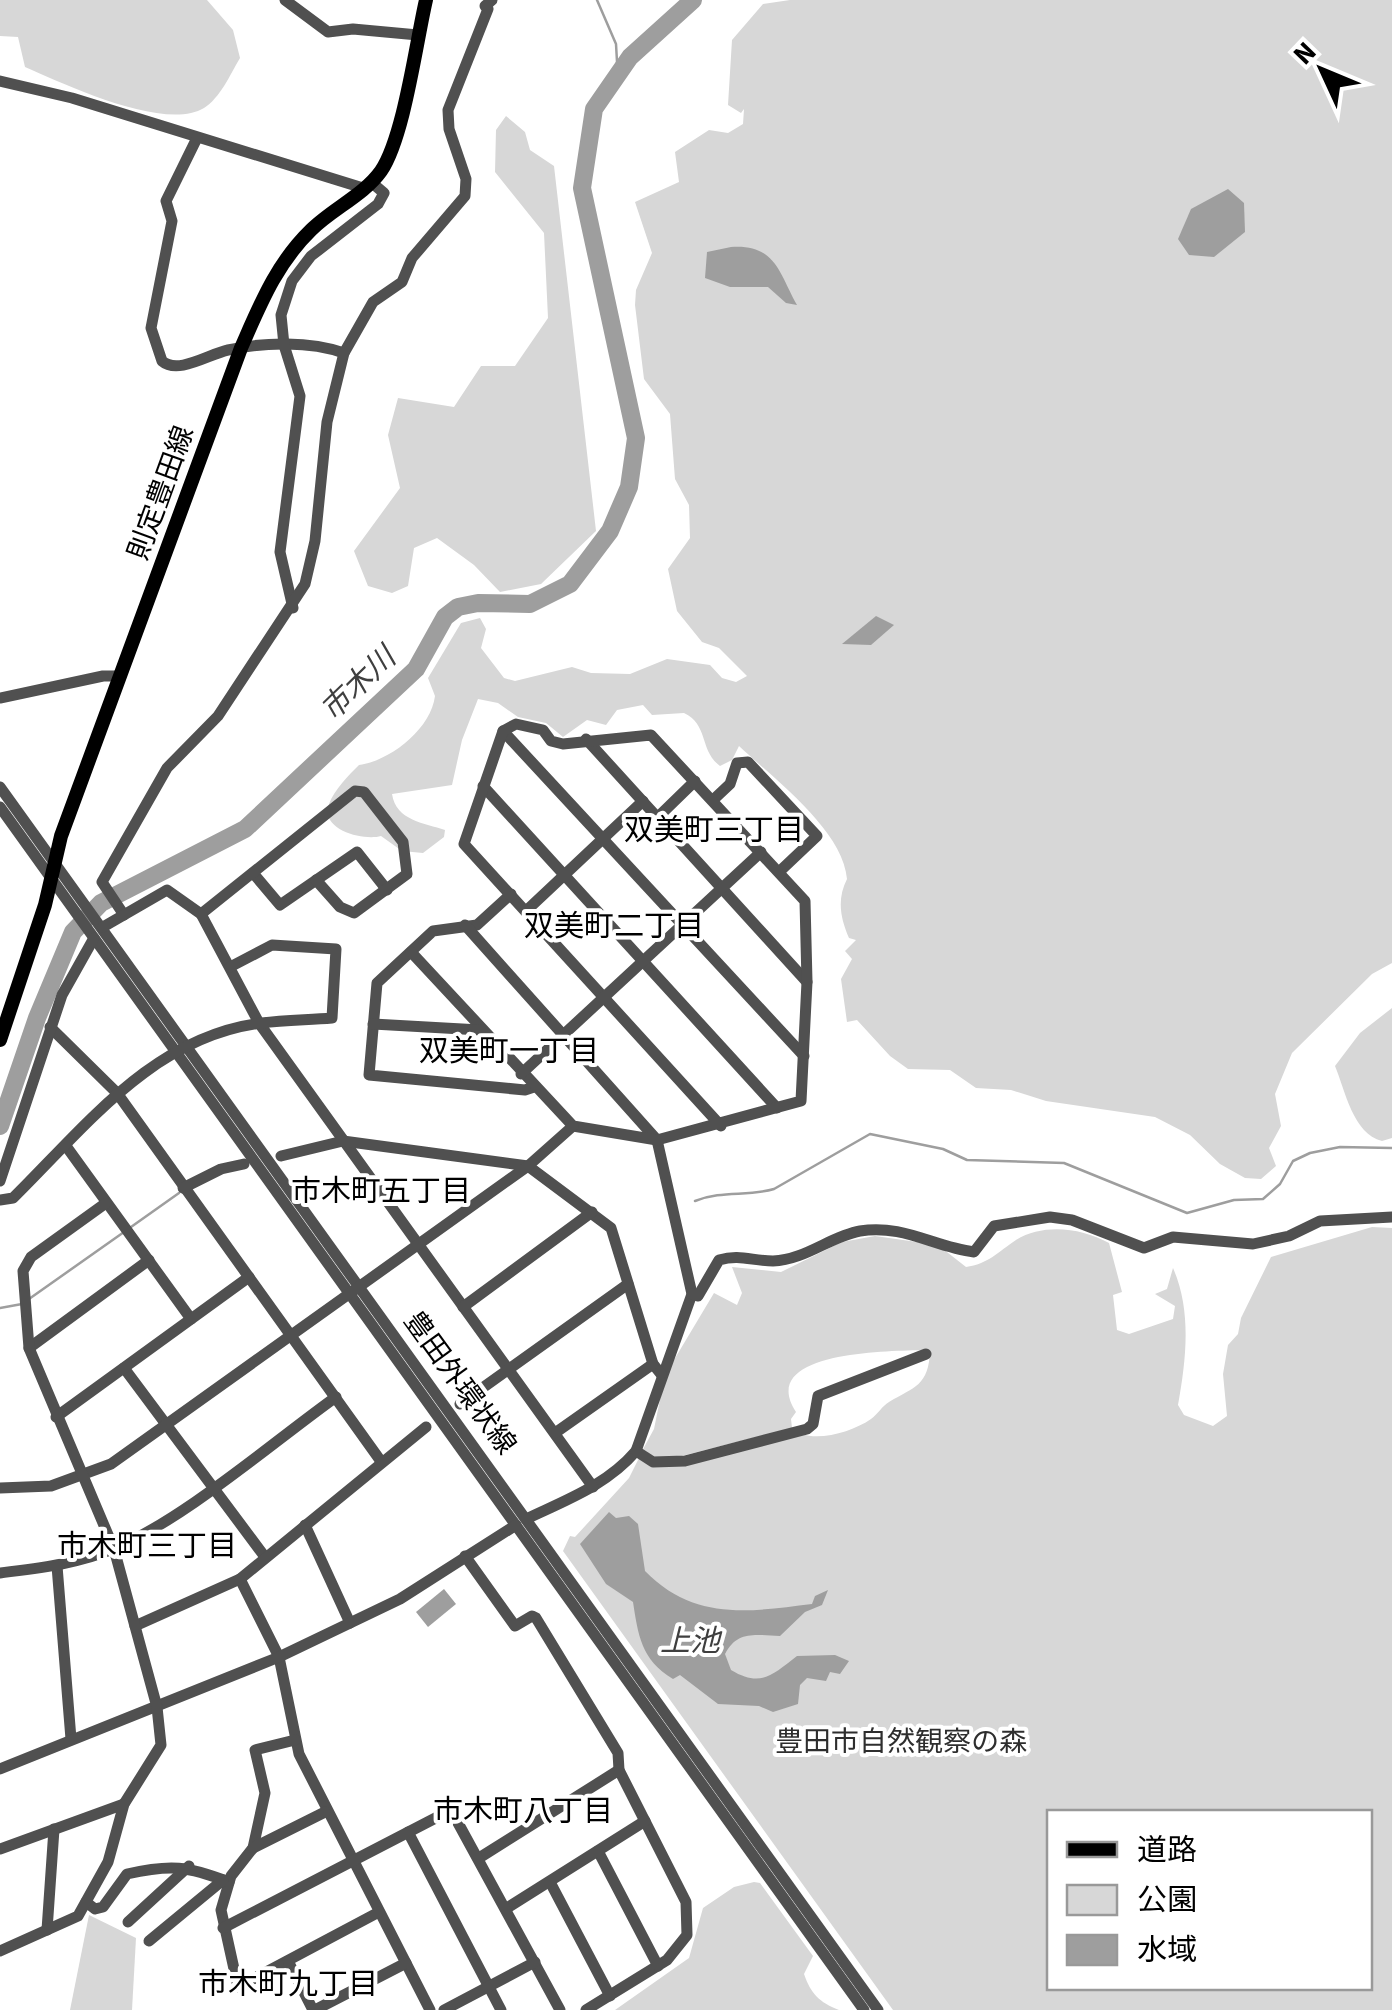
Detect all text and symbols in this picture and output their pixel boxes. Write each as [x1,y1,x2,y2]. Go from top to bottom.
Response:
north arrow [1272,20,1372,120]
text: N [1284,33,1326,74]
street label: 則定豊田線 [118,420,204,566]
water label: 市木川 [311,635,407,731]
district label: 双美町三丁目 [624,809,804,852]
district label: 双美町二丁目 [524,905,704,948]
district label: 双美町一丁目 [419,1030,599,1073]
district label: 市木町五丁目 [291,1170,471,1213]
street label: 豊田外環状線 [394,1303,526,1463]
district label: 市木町三丁目 [57,1525,237,1568]
water label: 上池 [660,1620,723,1663]
park label: 豊田市自然観察の森 [775,1722,1027,1762]
district label: 市木町八丁目 [433,1790,613,1833]
legend [1047,1810,1372,1990]
text: 道路 [1137,1829,1197,1872]
text: 公園 [1137,1879,1197,1922]
text: 水域 [1137,1929,1197,1972]
district label: 市木町九丁目 [198,1963,378,2006]

